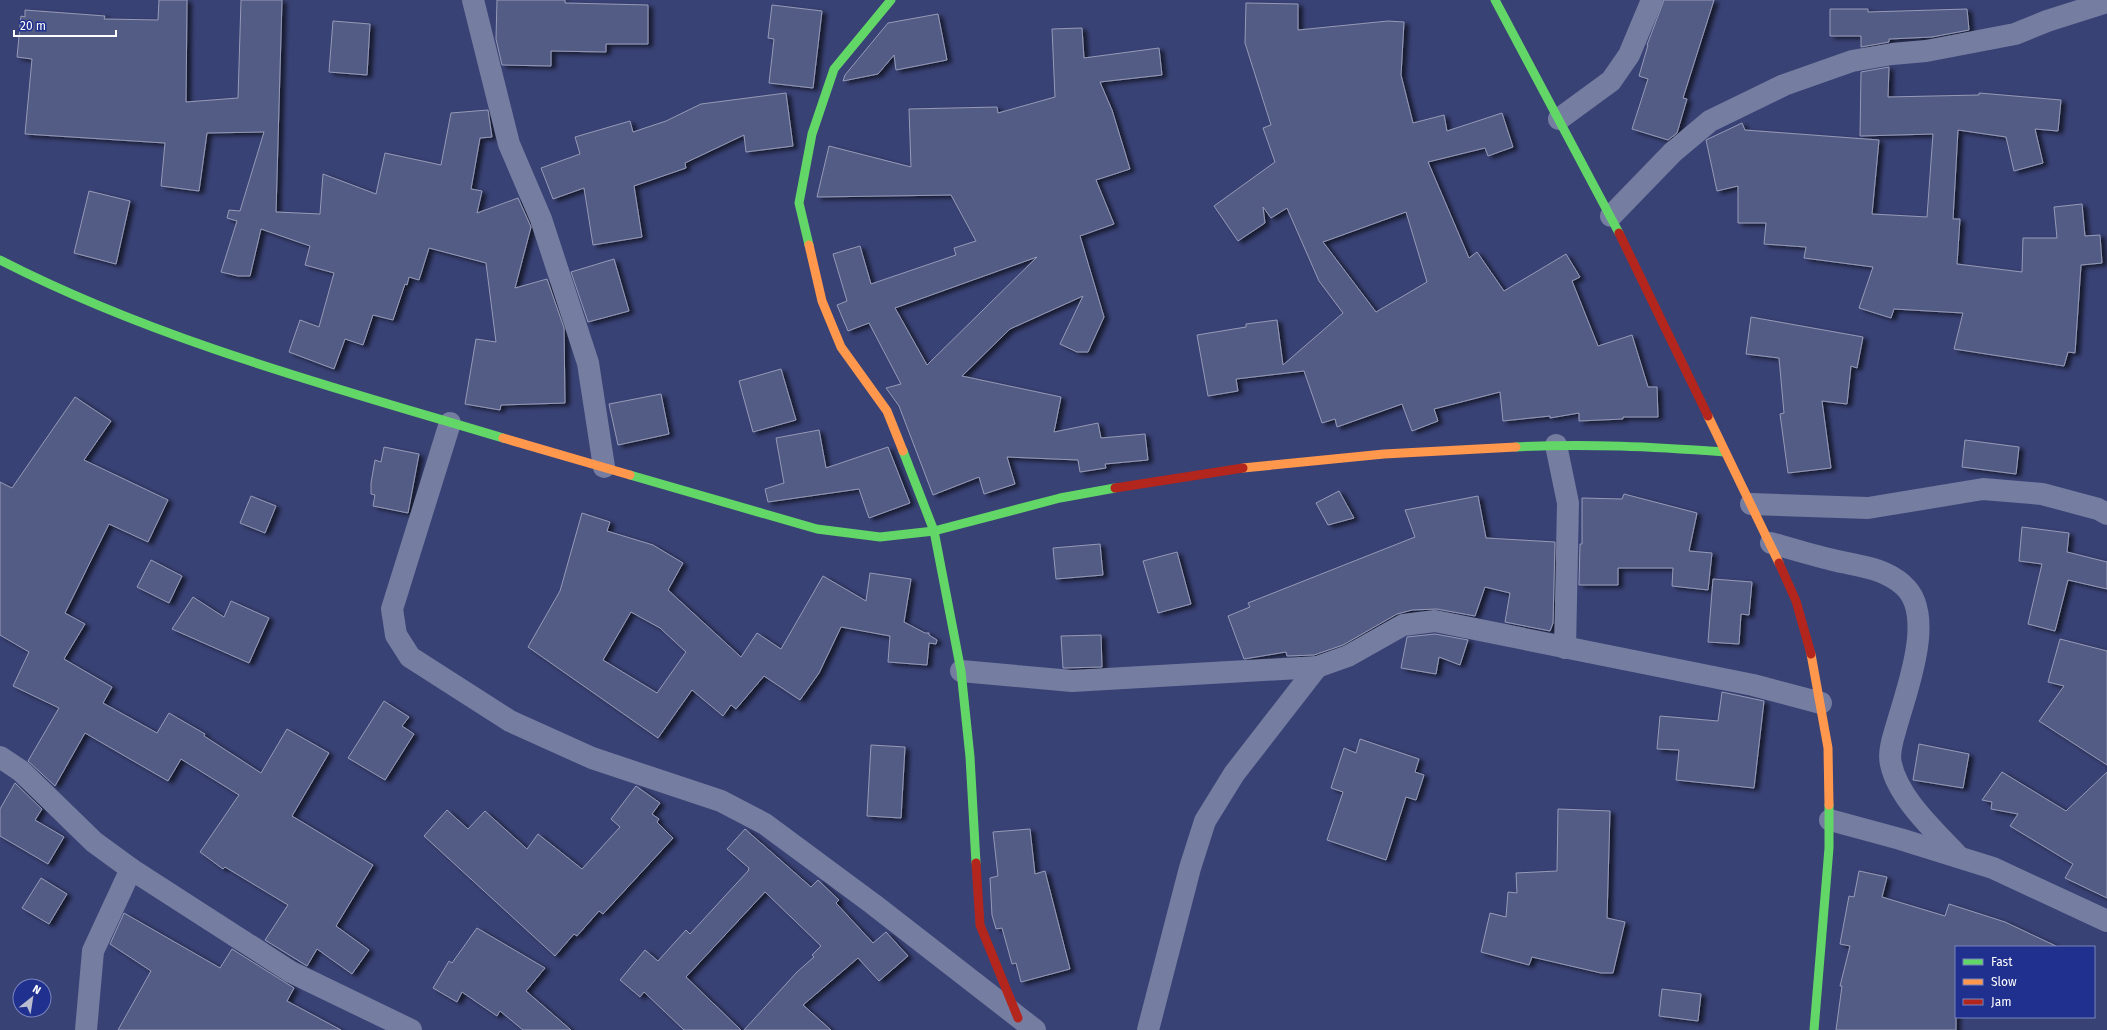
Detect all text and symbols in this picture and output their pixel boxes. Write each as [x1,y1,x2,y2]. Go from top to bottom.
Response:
scale bar [14,12,116,38]
text: 20 m [20,19,46,33]
legend [1955,946,2095,1018]
text: Fast [1991,955,2013,969]
text: Slow [1991,975,2017,989]
north arrow [12,978,52,1018]
text: N [30,982,43,997]
text: Jam [1991,995,2011,1009]

